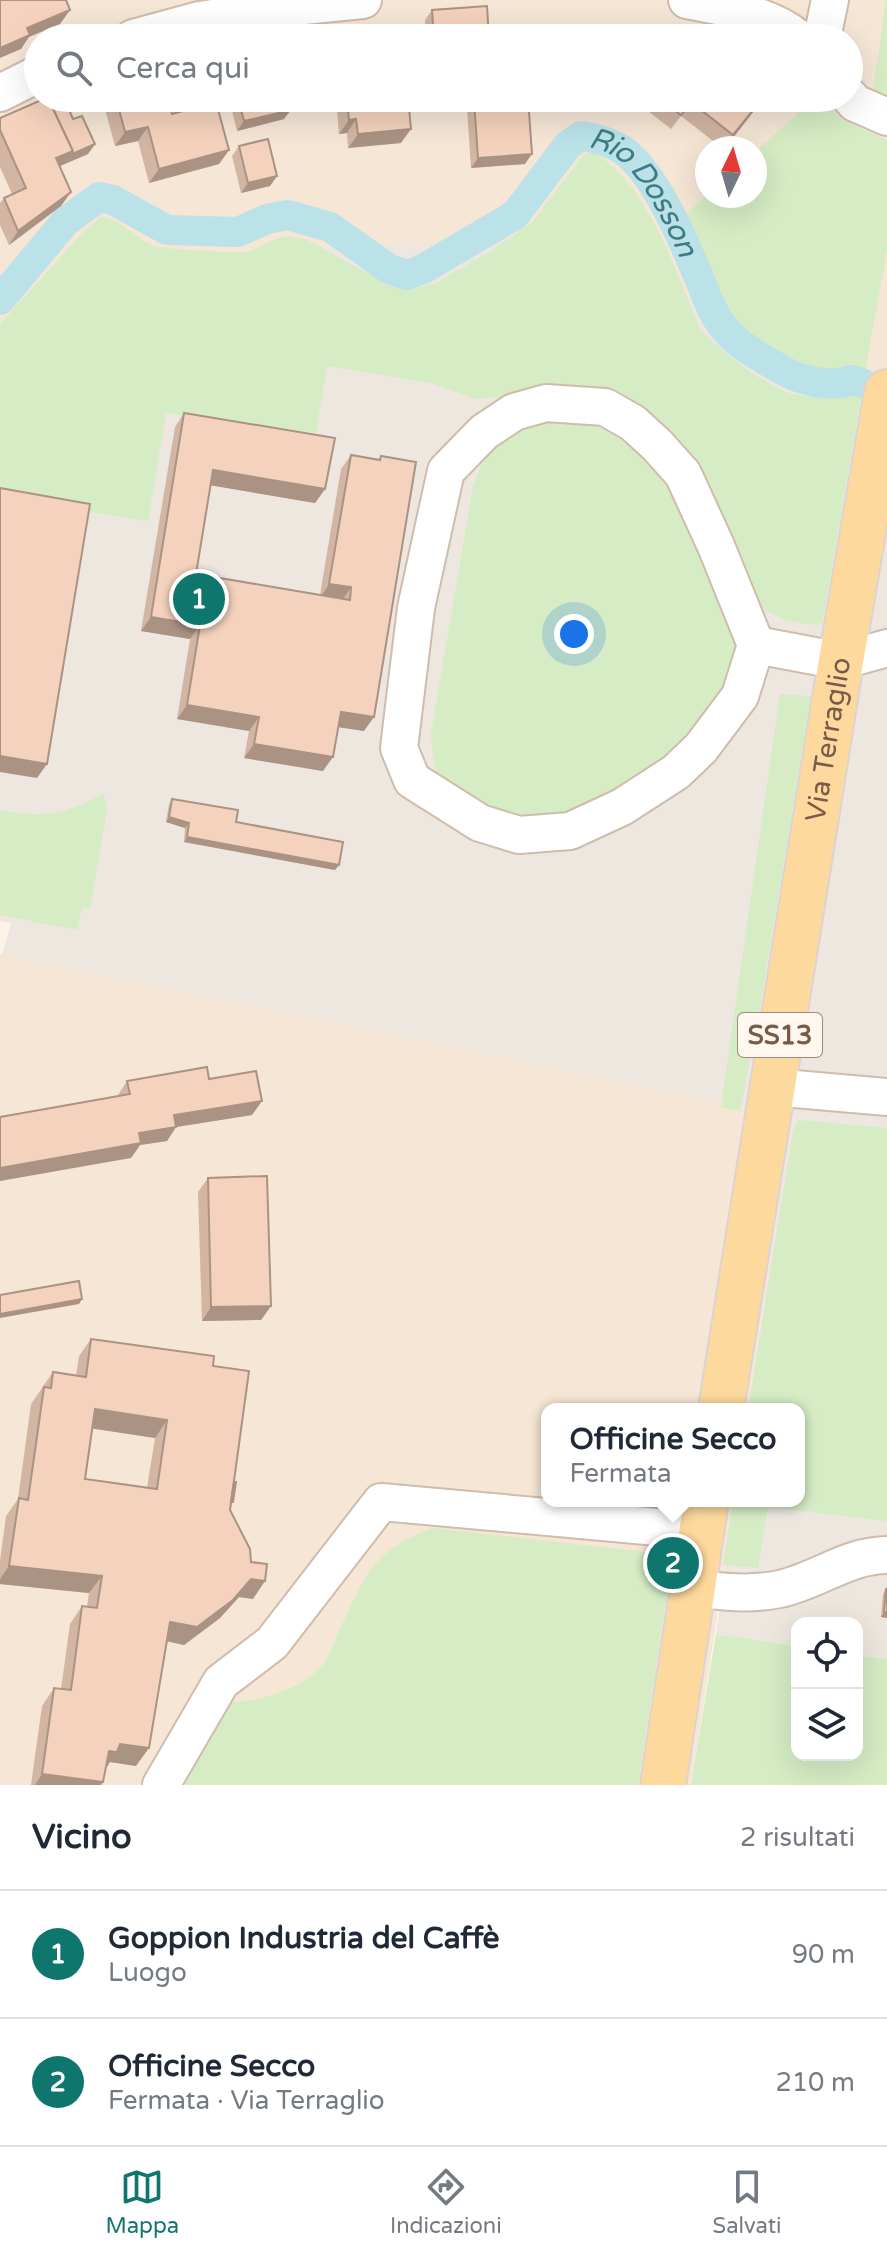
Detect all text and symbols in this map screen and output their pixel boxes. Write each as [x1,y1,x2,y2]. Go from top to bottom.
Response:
search box [24,24,863,112]
icon: search [52,46,96,90]
text: Cerca qui [116,50,250,87]
water label: Rio Dosson [585,119,706,263]
north arrow [695,136,767,208]
pin: 1 [173,569,225,629]
your location [554,614,594,654]
street label: Via Terraglio [798,655,858,824]
road number: SS13 [738,1013,822,1057]
popup [541,1403,805,1507]
text: Officine Secco [569,1421,777,1458]
text: Fermata [569,1458,672,1489]
pin: 2 [647,1533,699,1593]
map controls [791,1617,863,1761]
button: locate [791,1617,863,1689]
button: layers [791,1689,863,1761]
text: Vicino [32,1817,132,1858]
text: 2 risultati [740,1822,855,1853]
text: Goppion Industria del Caffè [108,1920,500,1957]
text: 1 [50,1939,66,1970]
text: 90 m [792,1939,855,1970]
text: Luogo [108,1957,187,1988]
text: Officine Secco [108,2048,315,2085]
text: 2 [50,2067,66,2098]
text: 210 m [775,2067,855,2098]
text: Fermata · Via Terraglio [108,2085,385,2116]
tab: Mappa [105,2165,179,2239]
tab: Indicazioni [390,2165,502,2239]
tab: Salvati [713,2165,782,2239]

